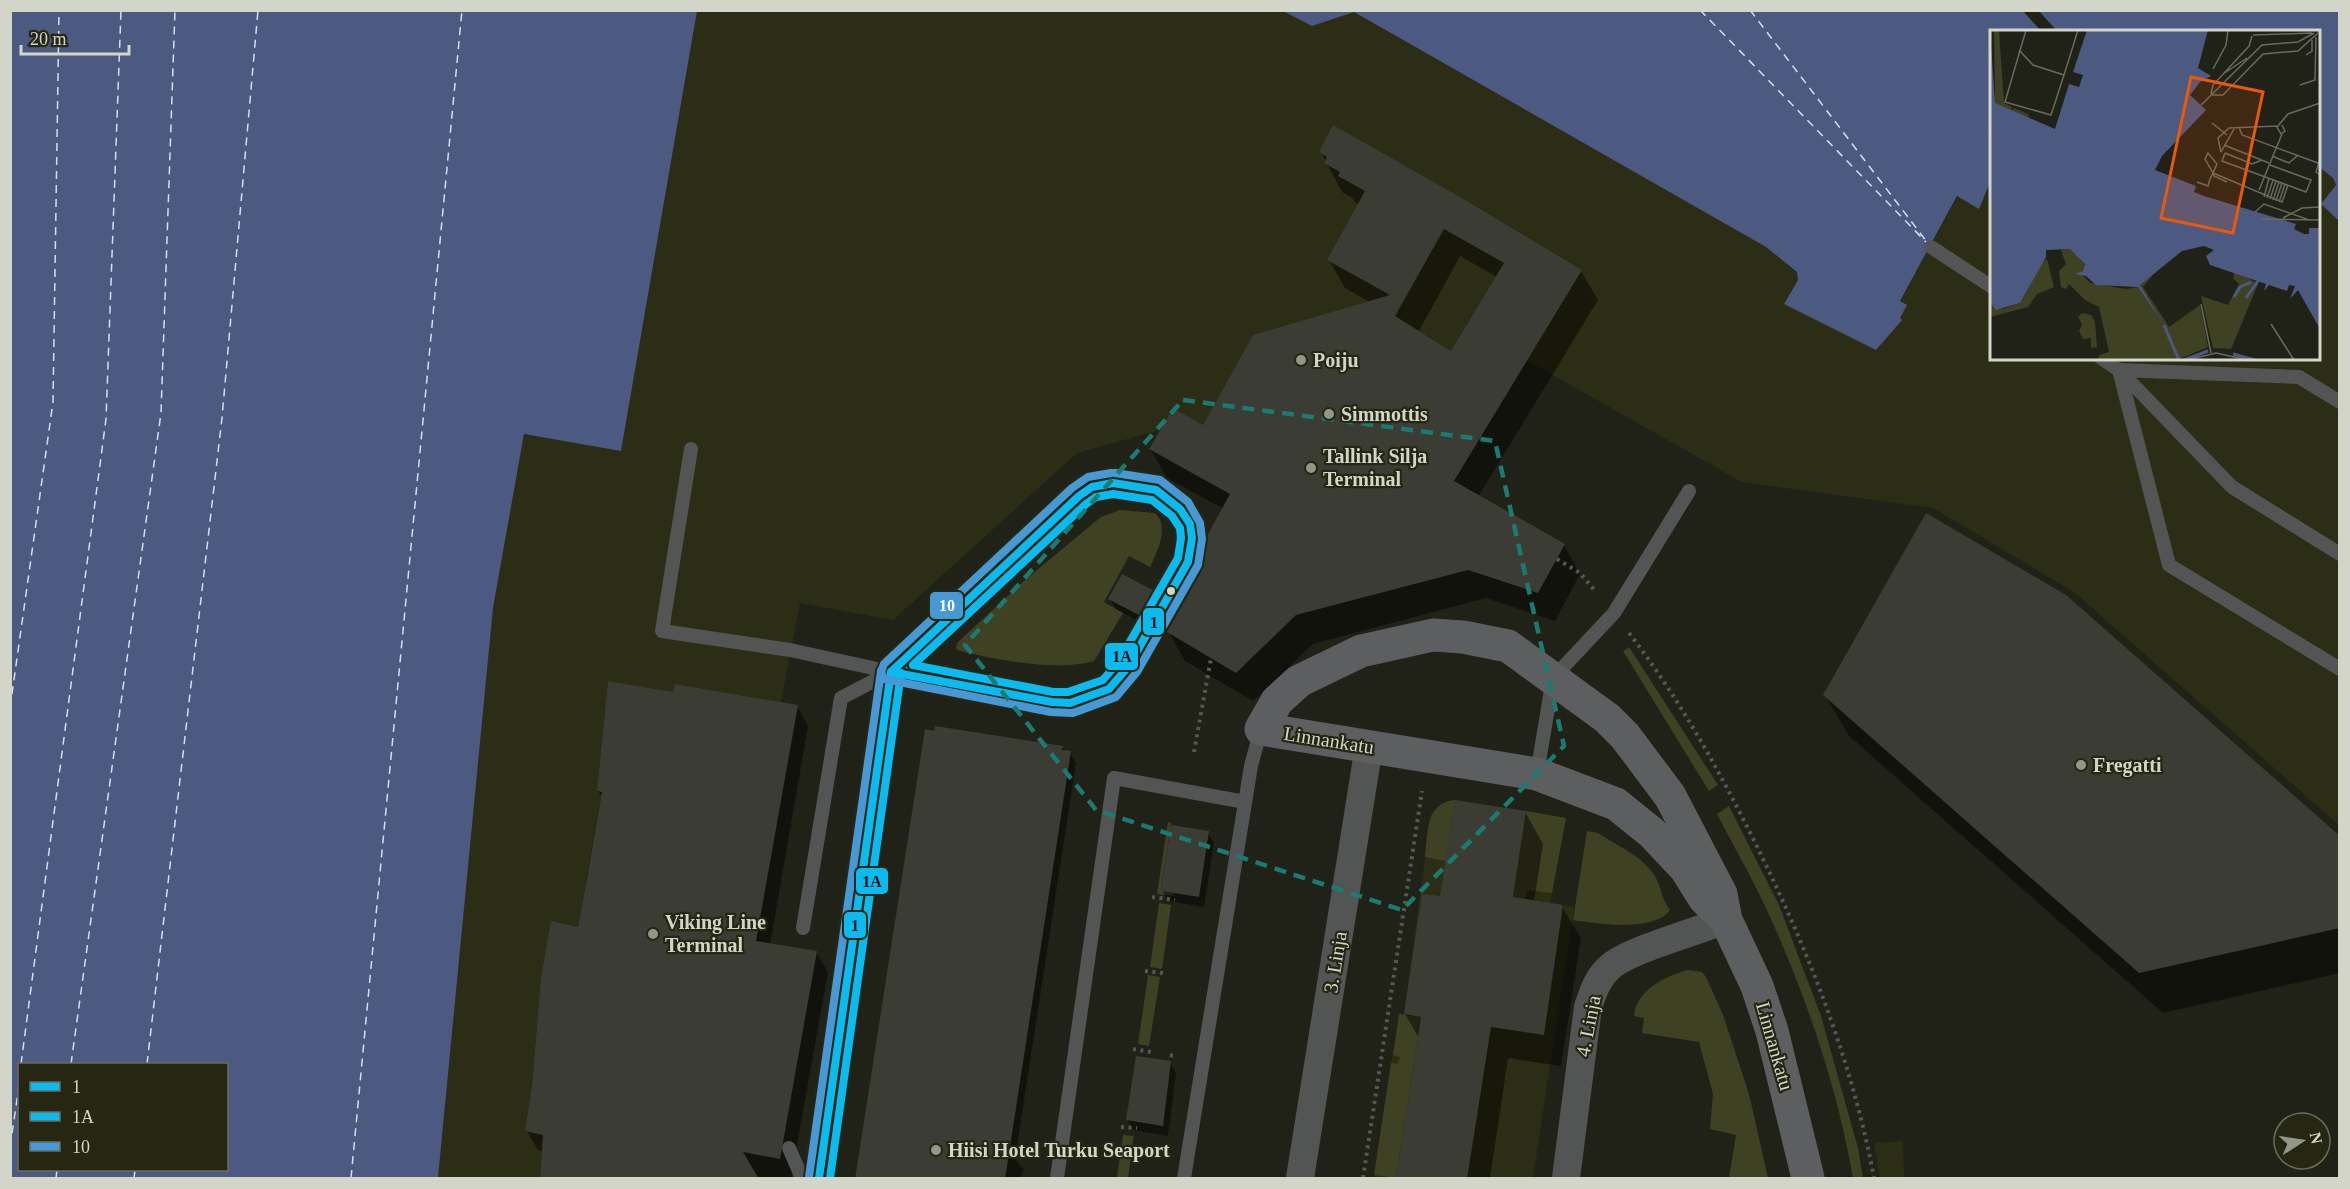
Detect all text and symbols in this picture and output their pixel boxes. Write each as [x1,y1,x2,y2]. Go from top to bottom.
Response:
scale bar [21,18,129,56]
text: 20 m [30,29,67,49]
inset map [1990,30,2320,360]
place label: Poiju [1313,349,1359,372]
marker: Poiju [1294,353,1308,367]
place label: Simmottis [1341,403,1428,425]
marker: Simmottis [1322,407,1336,421]
place label: Tallink Silja Terminal [1323,445,1427,490]
marker: Tallink Silja Terminal [1304,461,1318,475]
unlabelled marker [1165,585,1177,597]
line badge: 10 [929,591,964,620]
text: 10 [939,597,955,614]
line badge: 1 [1142,607,1165,636]
text: 1 [1150,614,1158,631]
line badge: 1A [1104,642,1139,671]
text: 1A [1112,648,1132,665]
street label: Linnankatu [1282,722,1376,758]
place label: Fregatti [2093,754,2162,777]
marker: Fregatti [2074,758,2088,772]
line badge: 1A [855,867,889,895]
text: 1A [862,873,882,890]
place label: Viking Line Terminal [665,911,766,956]
line badge: 1 [843,911,867,939]
text: 1 [851,917,859,934]
marker: Viking Line Terminal [646,927,660,941]
street label: 3. Linja [1319,929,1352,995]
street label: 4. Linja [1571,993,1606,1059]
street label: Linnankatu [1752,999,1798,1093]
legend [18,1063,228,1171]
text: 1 [72,1077,81,1097]
text: 1A [72,1107,94,1127]
north arrow [2272,1111,2332,1171]
text: N [2307,1131,2326,1146]
text: 10 [72,1137,90,1157]
place label: Hiisi Hotel Turku Seaport [948,1139,1170,1162]
marker: Hiisi Hotel Turku Seaport [929,1143,943,1157]

